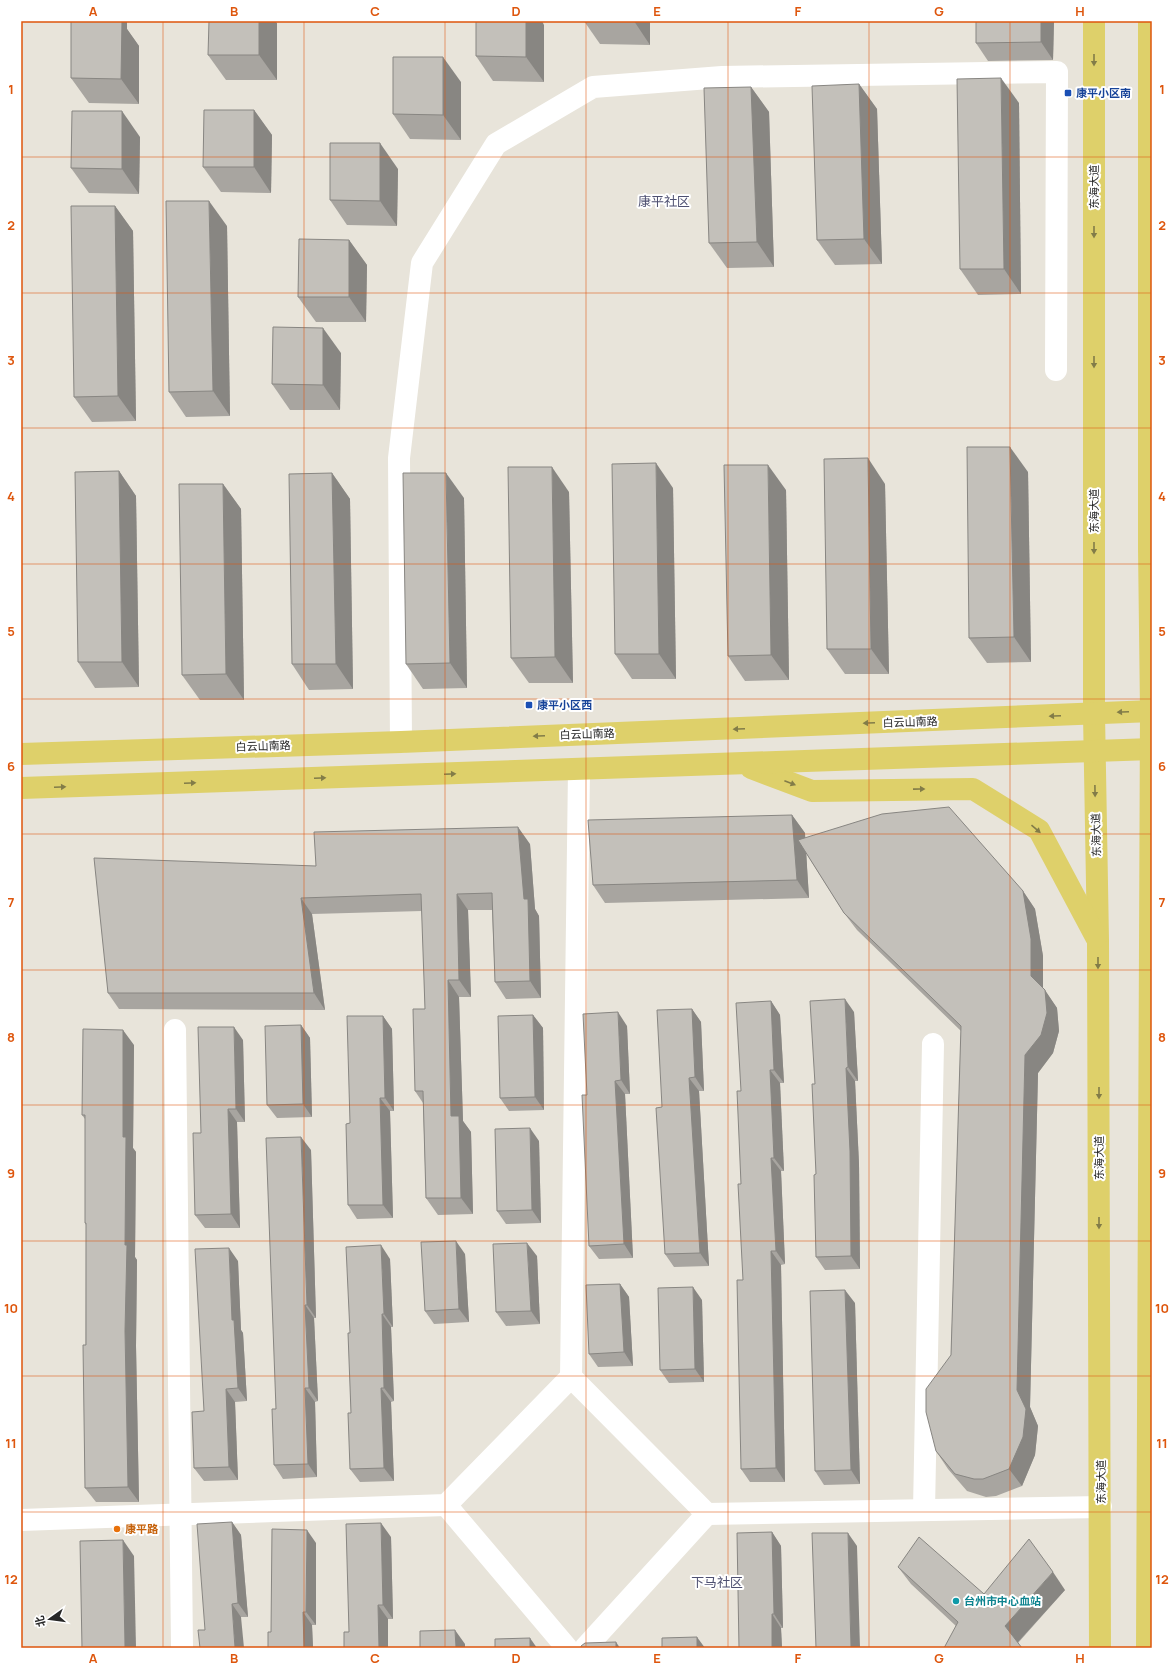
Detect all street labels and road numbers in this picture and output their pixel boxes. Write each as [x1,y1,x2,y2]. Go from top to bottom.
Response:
street label: 东海大道 [1086,165,1101,209]
street label: 东海大道 [1086,489,1101,533]
street label: 白云山南路 [882,713,938,730]
street label: 白云山南路 [559,725,615,742]
street label: 白云山南路 [235,737,291,754]
street label: 东海大道 [1088,813,1103,857]
street label: 东海大道 [1091,1136,1106,1180]
street label: 东海大道 [1093,1460,1108,1504]

